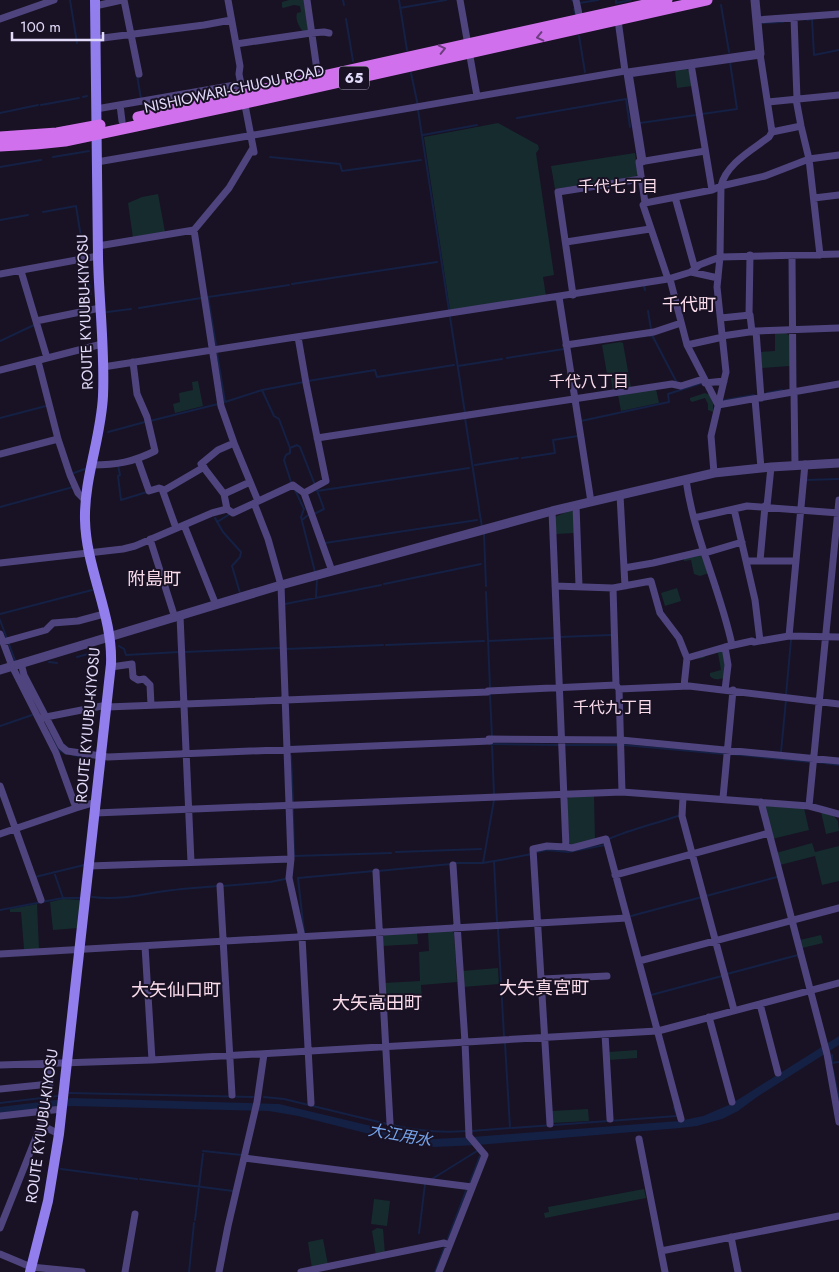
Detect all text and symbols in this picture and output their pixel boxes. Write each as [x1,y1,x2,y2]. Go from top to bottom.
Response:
scale bar [12,10,104,42]
text: 100 m [20,16,61,38]
one-way arrow [535,31,544,42]
one-way arrow [437,44,446,55]
street label: NISHIOWARI-CHUOU ROAD [142,59,326,119]
road number: 65 [339,66,369,90]
district label: 千代七丁目 [578,175,658,198]
street label: ROUTE KYUUBU-KIYOSU [71,234,99,390]
district label: 千代町 [662,292,716,318]
district label: 千代八丁目 [549,370,629,393]
district label: 附島町 [127,566,181,592]
street label: ROUTE KYUUBU-KIYOSU [70,647,106,803]
district label: 千代九丁目 [573,696,653,719]
district label: 大矢真宮町 [499,975,589,1001]
district label: 大矢仙口町 [131,977,221,1003]
district label: 大矢高田町 [332,990,422,1016]
street label: ROUTE KYUUBU-KIYOSU [20,1047,64,1205]
water label: 大江用水 [366,1118,435,1152]

